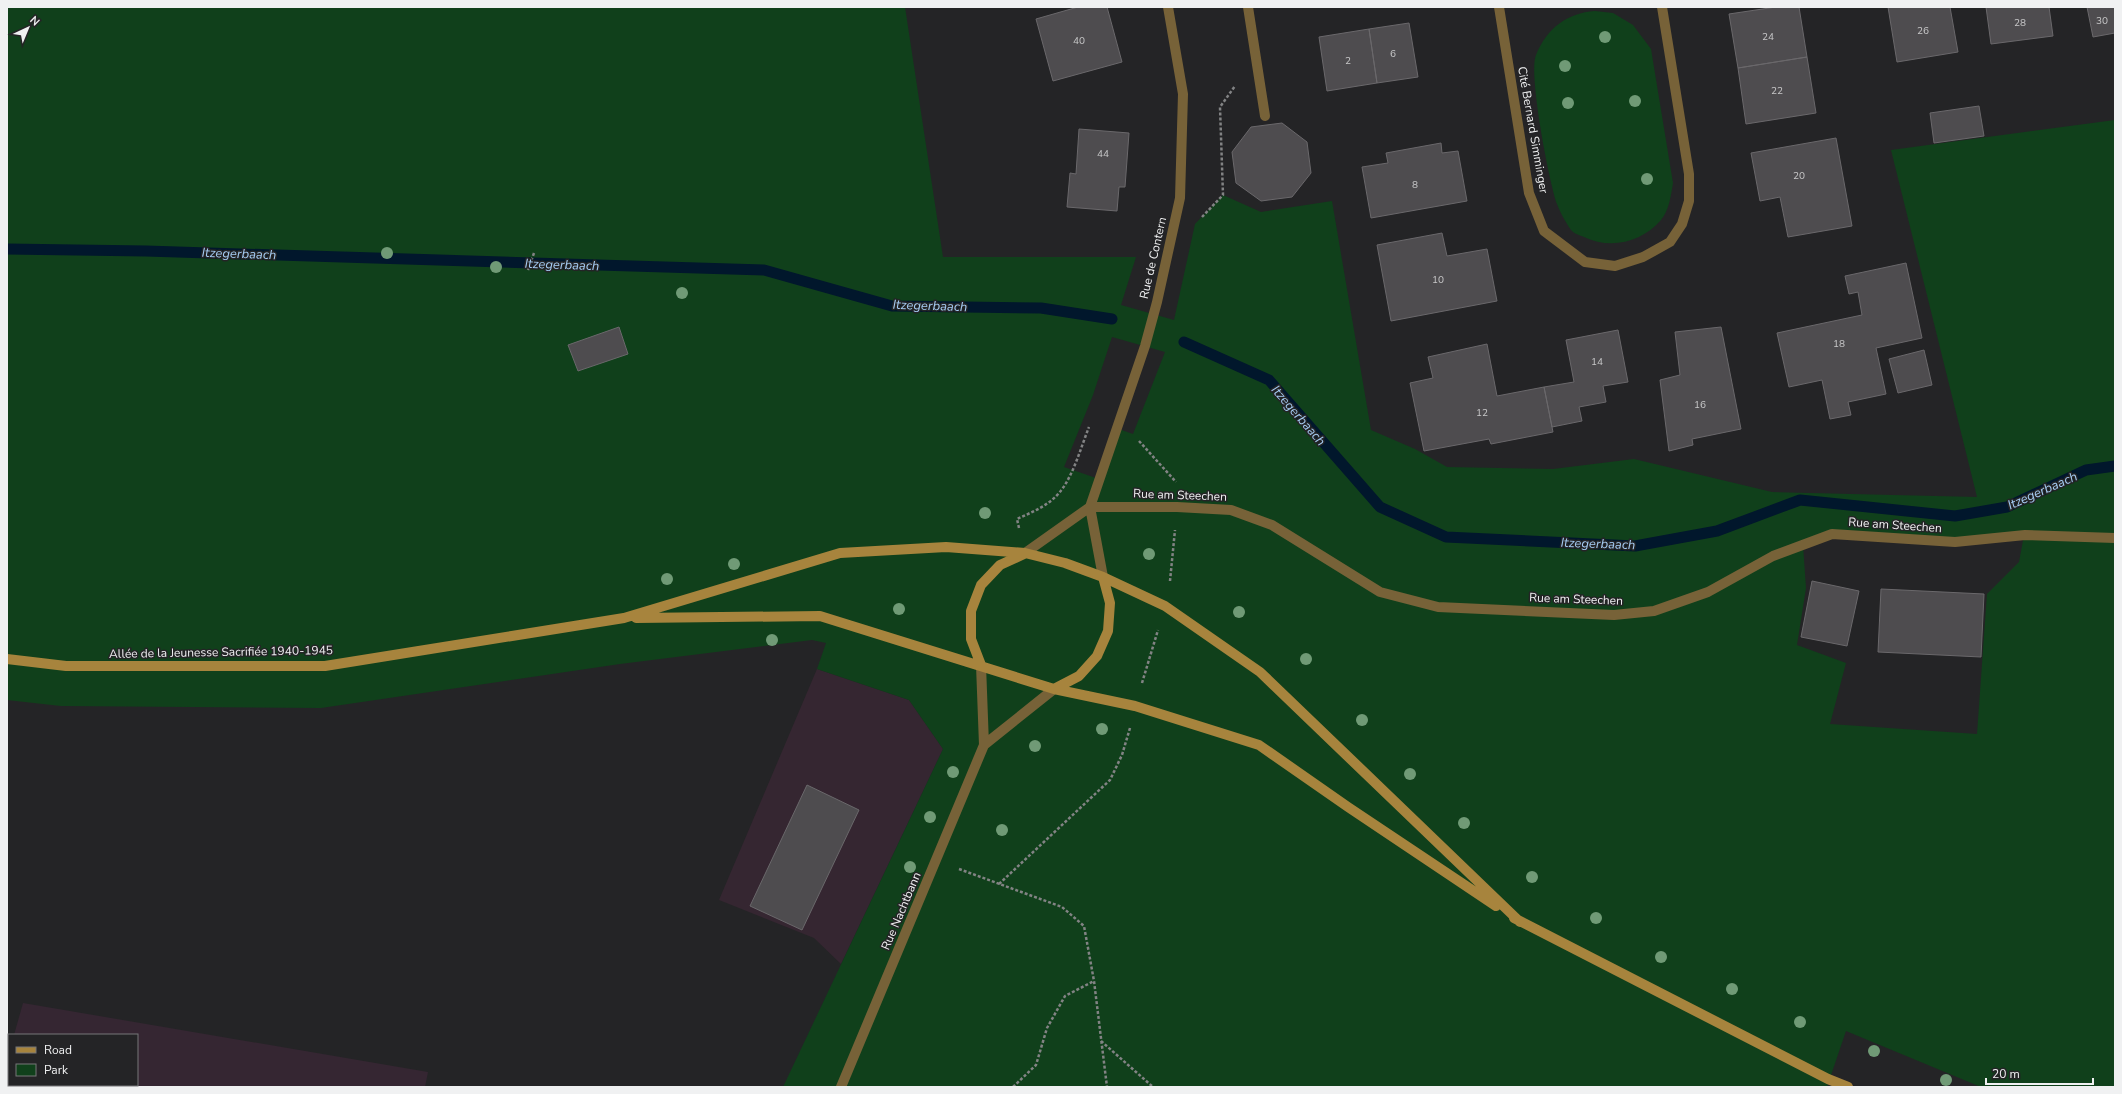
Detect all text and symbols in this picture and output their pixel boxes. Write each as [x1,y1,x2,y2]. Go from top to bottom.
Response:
north arrow [8,8,48,48]
text: N [26,13,43,29]
house number: 30 [2096,14,2108,28]
house number: 28 [2014,16,2026,30]
house number: 26 [1917,24,1929,38]
house number: 24 [1762,30,1774,44]
house number: 40 [1073,34,1085,48]
house number: 6 [1390,47,1396,61]
house number: 2 [1345,54,1351,68]
street label: Cité Bernard Simminger [1514,65,1552,195]
house number: 22 [1771,84,1783,98]
house number: 44 [1097,147,1109,161]
house number: 20 [1793,169,1805,183]
house number: 8 [1412,178,1418,192]
street label: Rue de Contern [1136,216,1170,300]
water label: Itzegerbaach [201,244,277,264]
water label: Itzegerbaach [524,255,600,275]
house number: 10 [1432,273,1444,287]
water label: Itzegerbaach [892,296,968,316]
house number: 18 [1833,337,1845,351]
house number: 14 [1591,355,1603,369]
water label: Itzegerbaach [1267,382,1330,450]
house number: 16 [1694,398,1706,412]
house number: 12 [1476,406,1488,420]
water label: Itzegerbaach [2005,468,2080,514]
street label: Rue am Steechen [1133,485,1227,505]
street label: Rue am Steechen [1848,514,1942,536]
water label: Itzegerbaach [1560,534,1636,554]
street label: Rue am Steechen [1529,589,1623,609]
street label: Allée de la Jeunesse Sacrifiée 1940-1945 [109,642,333,662]
street label: Rue Nachtbann [877,870,925,952]
legend [8,1034,138,1086]
text: Road [44,1042,72,1058]
scale bar [1986,1060,2093,1086]
text: Park [44,1062,69,1078]
text: 20 m [1992,1066,2020,1082]

